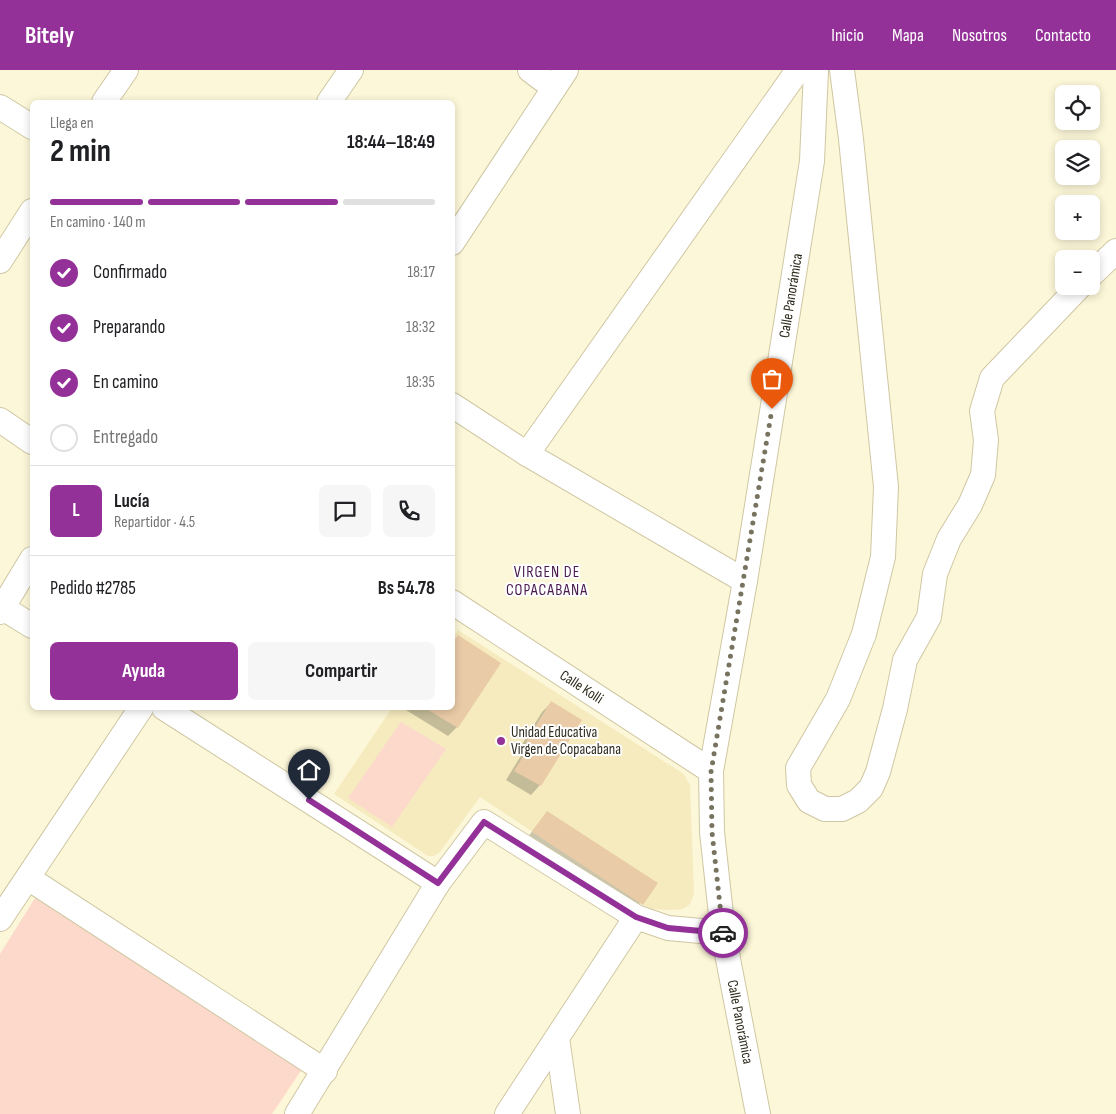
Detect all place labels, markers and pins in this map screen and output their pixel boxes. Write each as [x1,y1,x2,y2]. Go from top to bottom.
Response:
pin [751,358,793,409]
place label: Unidad Educativa Virgen de Copacabana [511,723,621,759]
marker: Unidad Educativa Virgen de Copacabana [495,735,507,747]
pin [288,749,330,800]

